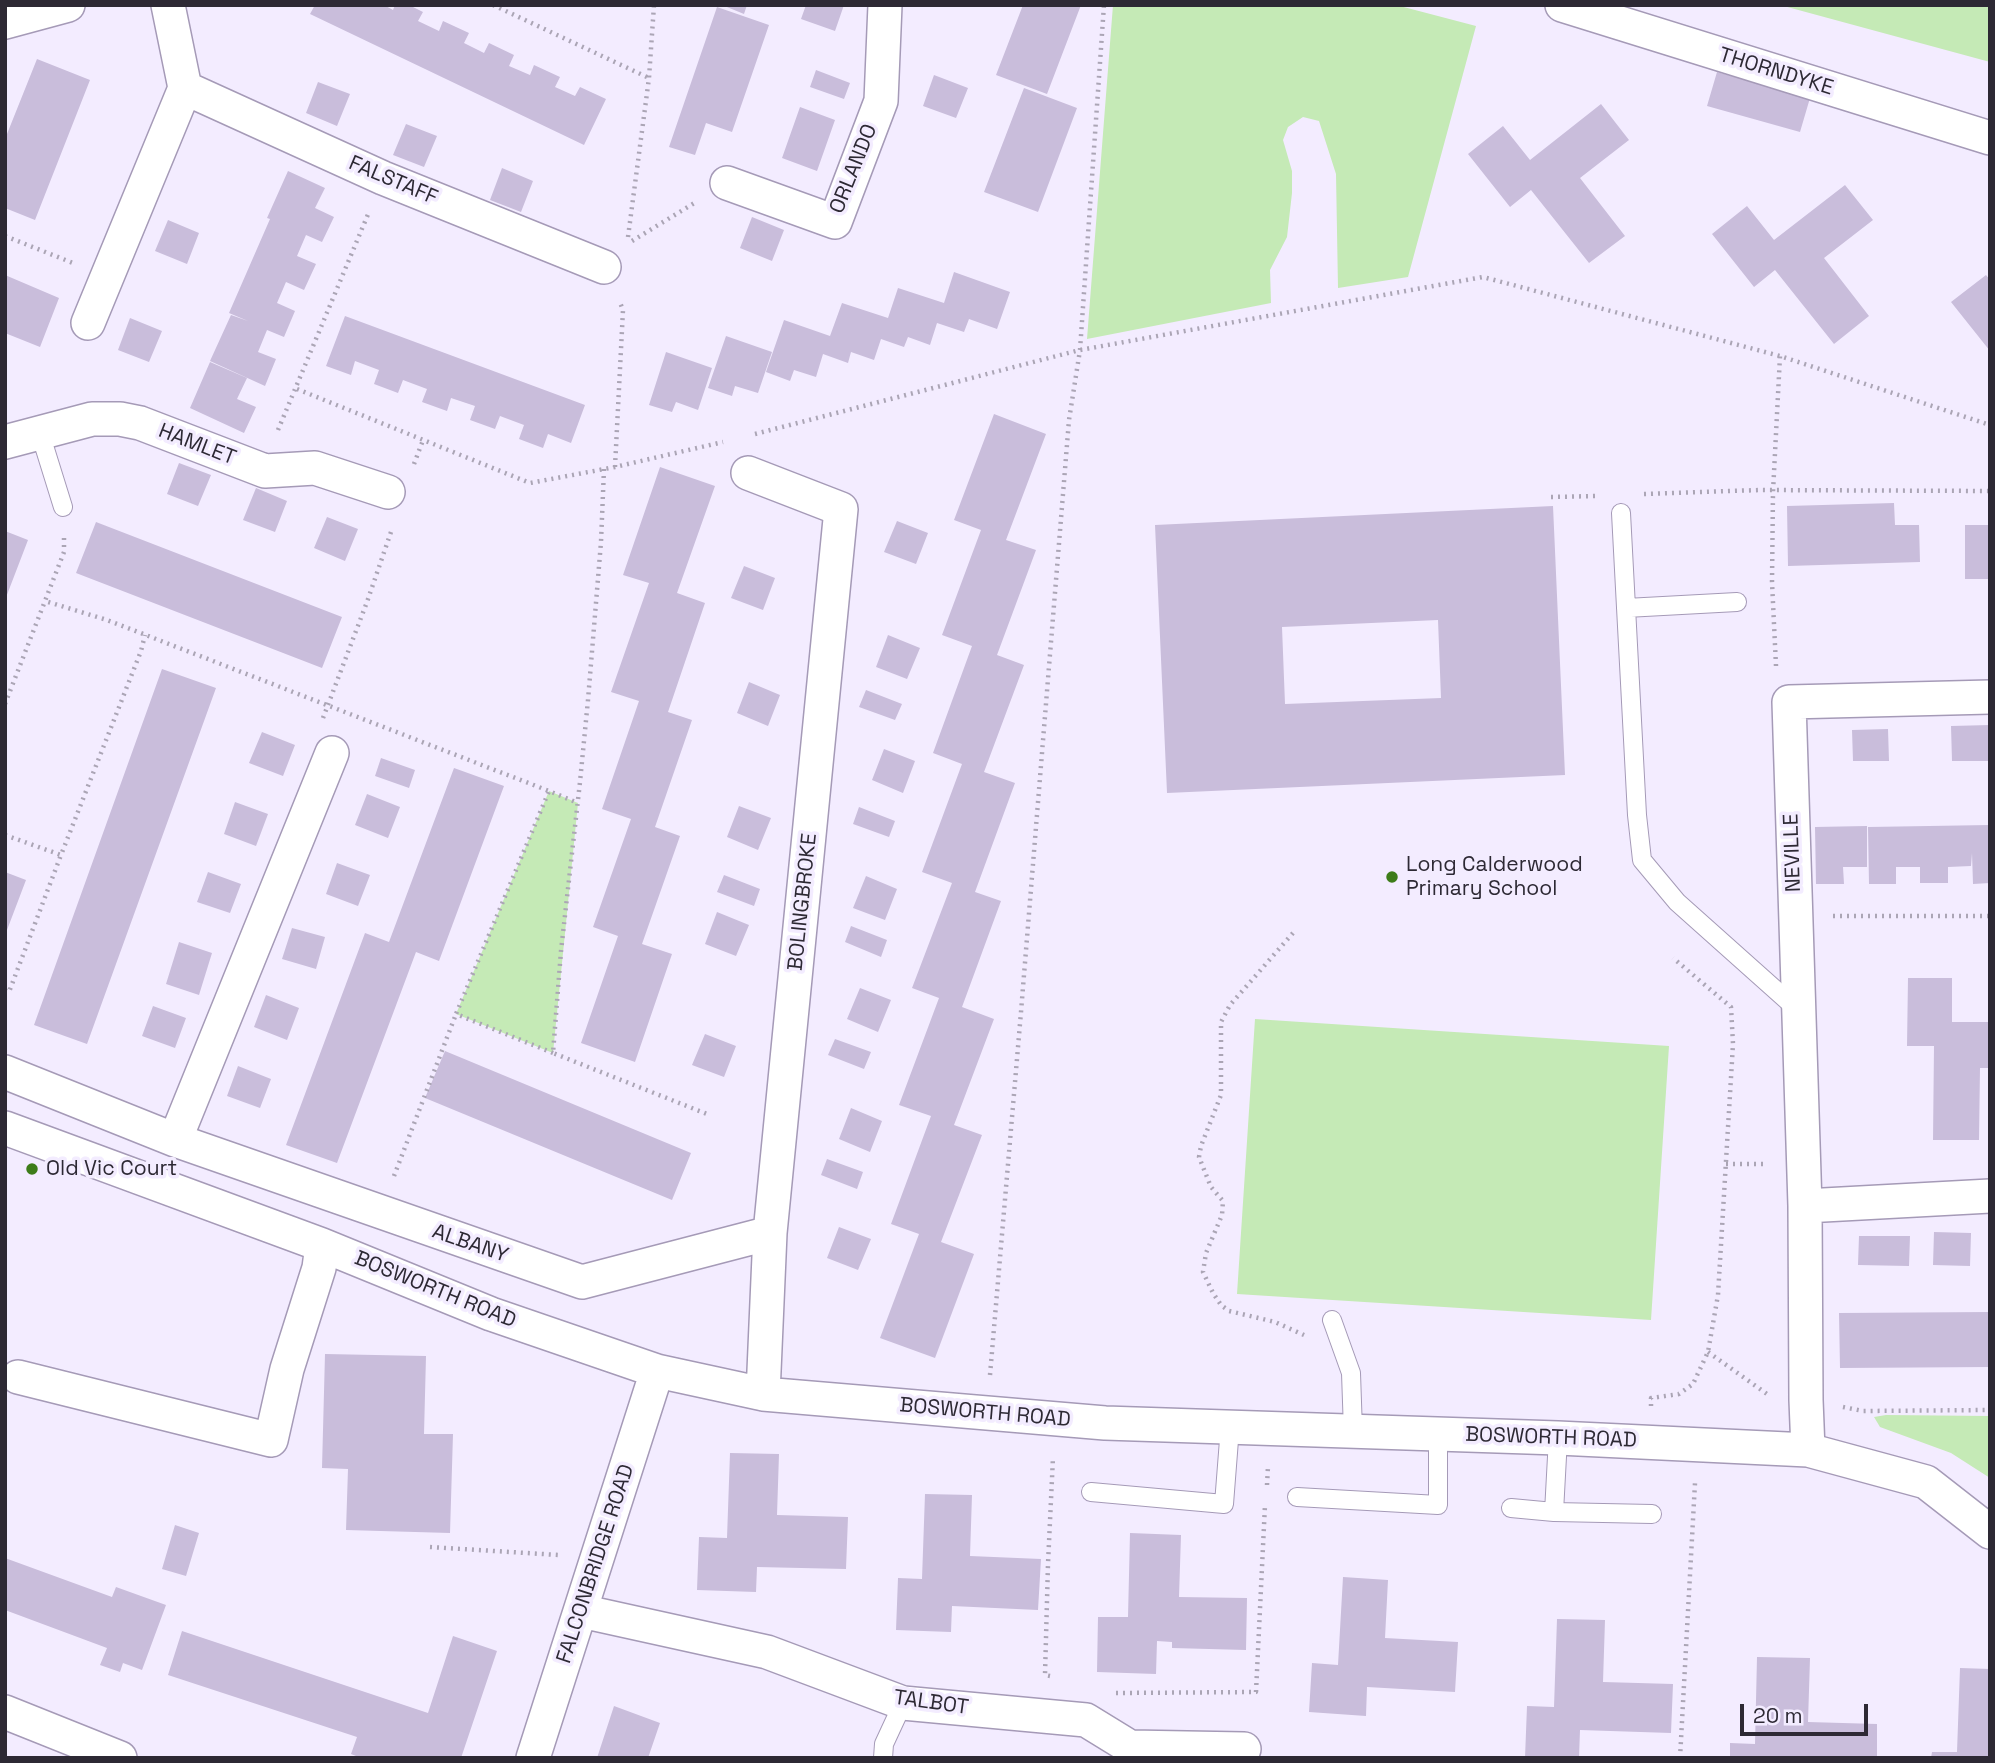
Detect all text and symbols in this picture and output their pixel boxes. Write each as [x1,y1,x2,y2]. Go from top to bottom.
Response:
street label: THORNDYKE [1716,43,1836,101]
street label: ORLANDO [825,121,883,217]
street label: FALSTAFF [345,151,441,211]
street label: HAMLET [155,419,239,471]
street label: NEVILLE [1779,813,1807,893]
street label: BOLINGBROKE [783,832,823,972]
place label: Long Calderwood Primary School [1406,852,1583,902]
marker: Long Calderwood Primary School [1384,869,1400,885]
place label: Old Vic Court [46,1156,177,1182]
marker: Old Vic Court [24,1161,40,1177]
street label: ALBANY [429,1219,511,1269]
street label: BOSWORTH ROAD [351,1246,519,1334]
street label: BOSWORTH ROAD [898,1393,1072,1433]
street label: BOSWORTH ROAD [1465,1422,1637,1454]
street label: FALCONBRIDGE ROAD [552,1461,640,1667]
street label: TALBOT [892,1685,970,1721]
scale bar [1743,1690,1871,1734]
text: 20 m [1753,1702,1803,1729]

